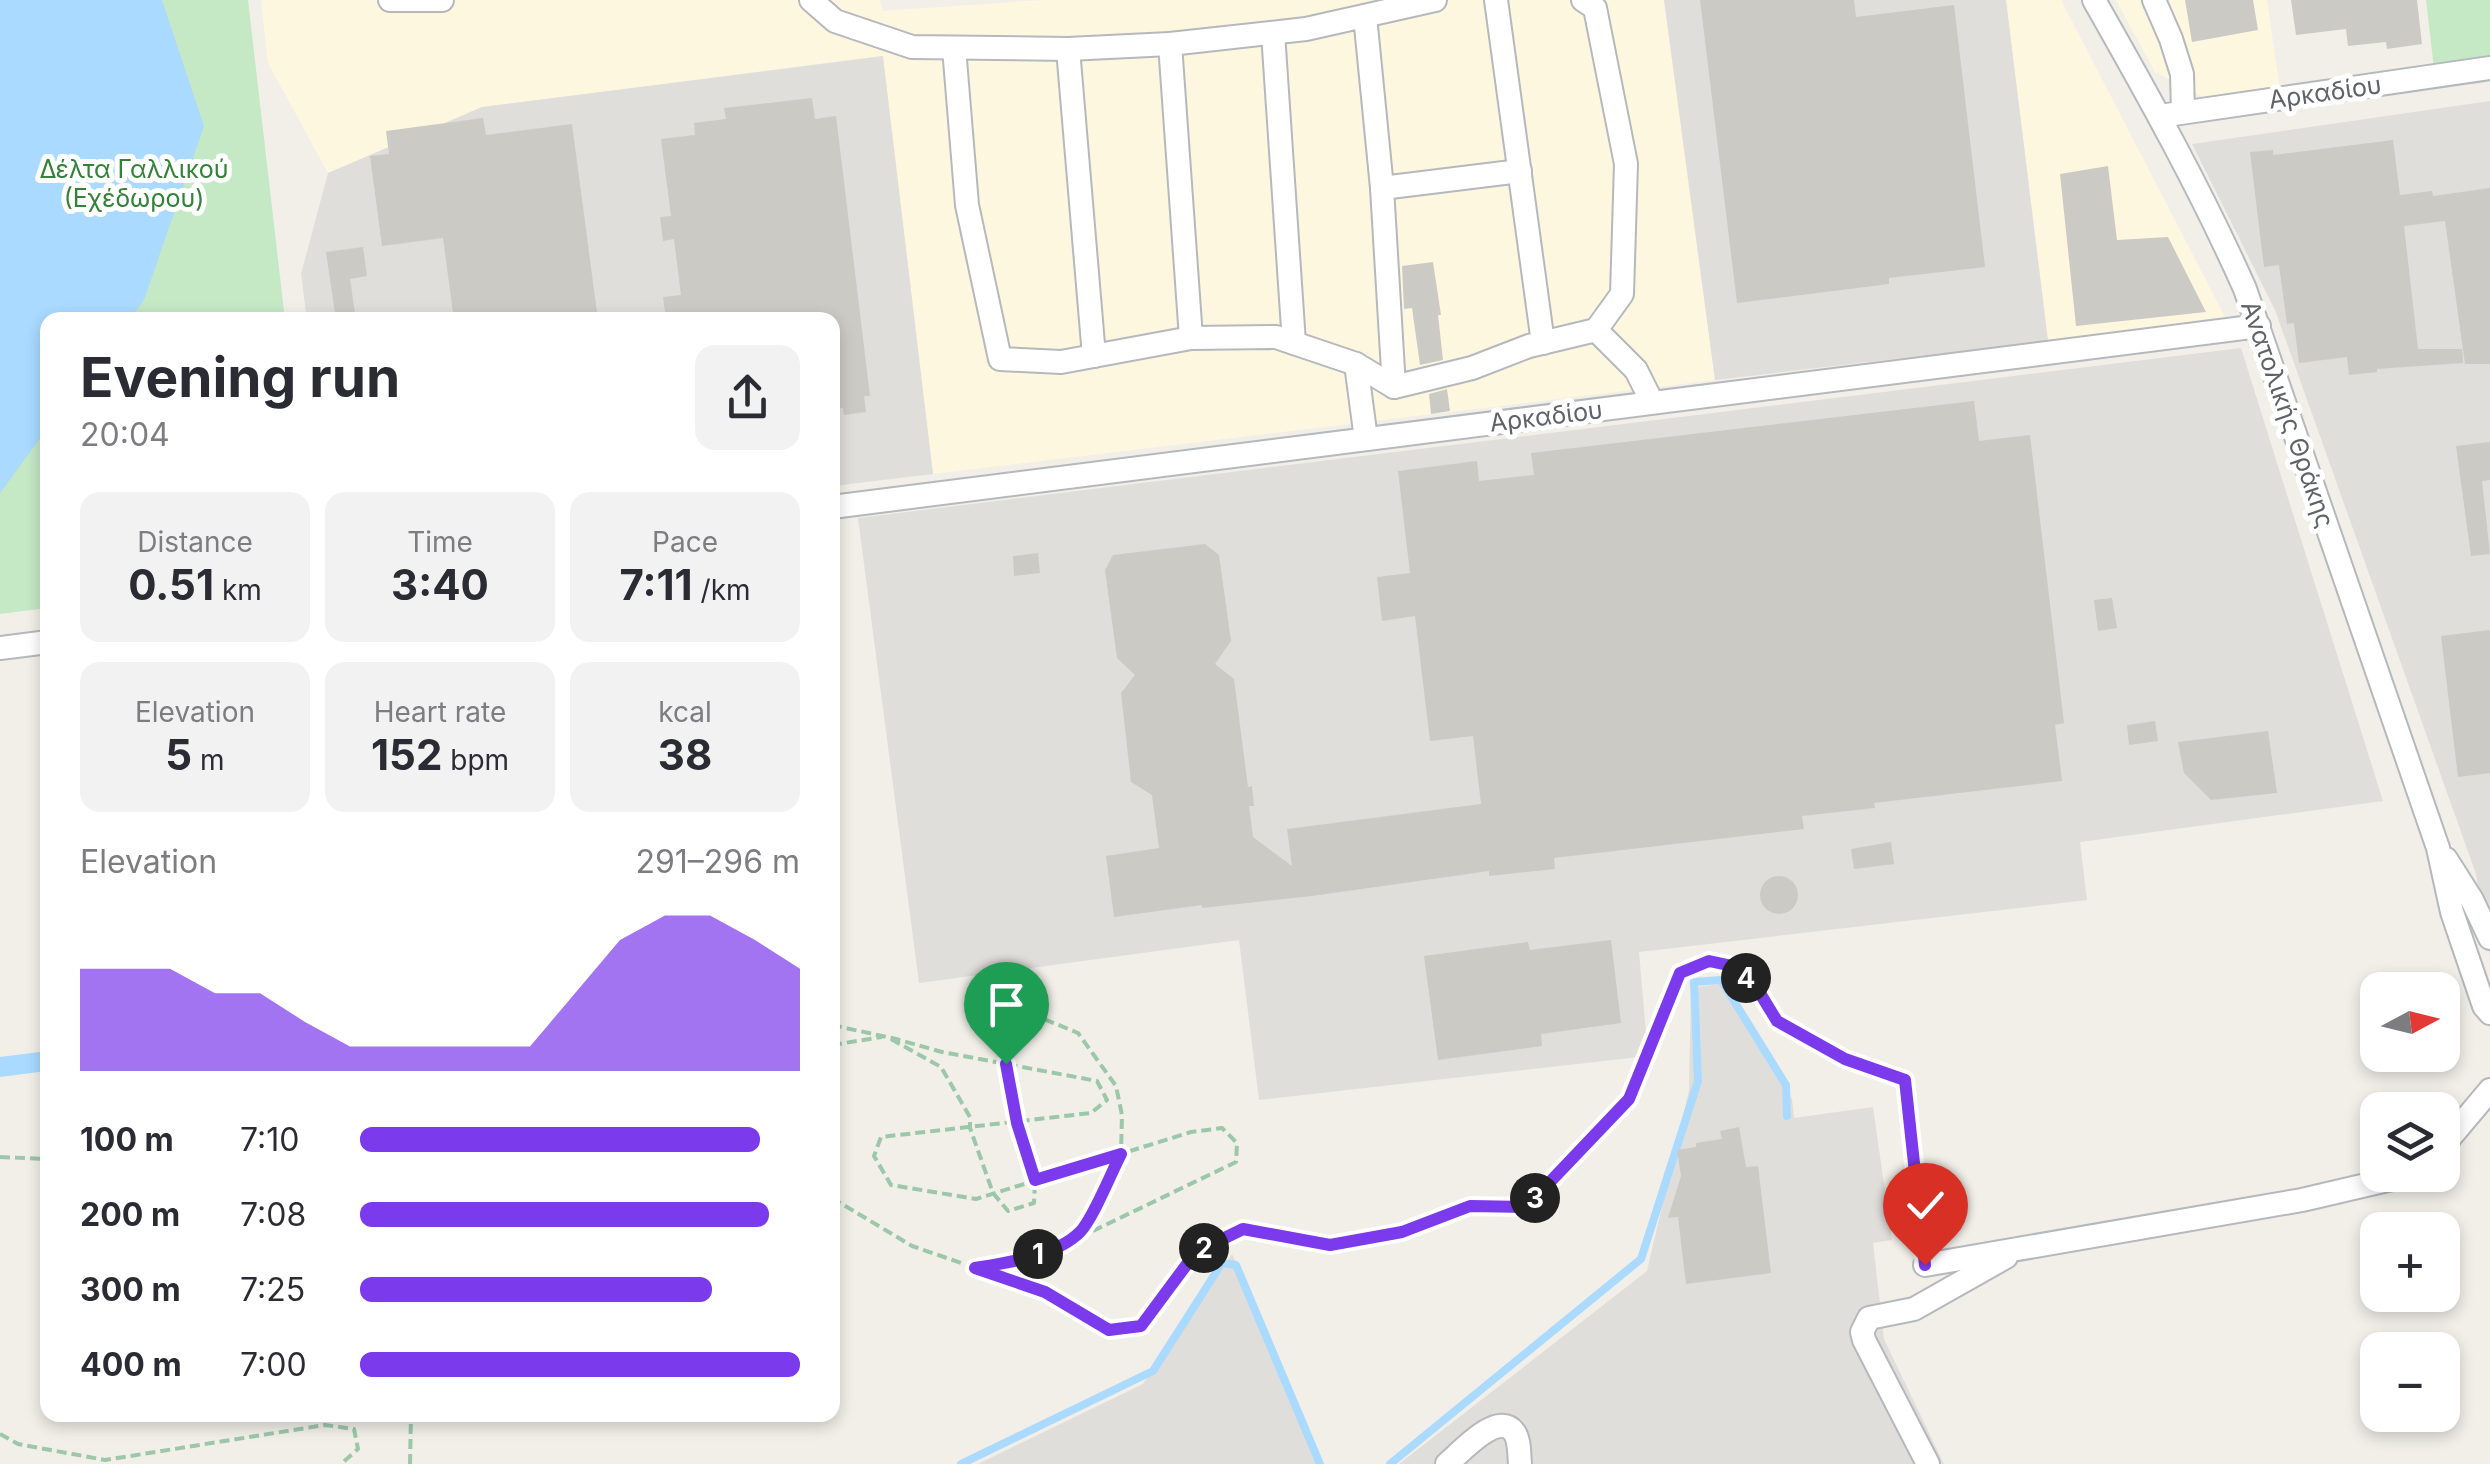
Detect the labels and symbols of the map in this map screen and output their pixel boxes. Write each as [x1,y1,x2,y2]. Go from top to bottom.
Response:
street label: Αρκαδίου [2267,69,2383,115]
park label: Δέλτα Γαλλικού (Εχέδωρου) [39,154,229,213]
street label: Ανατολικής Θράκης [2235,297,2341,531]
street label: Αρκαδίου [1488,394,1604,438]
pin: 4 [1721,953,1771,1003]
pin [964,962,1049,1065]
north arrow [2360,972,2460,1072]
pin [1883,1163,1968,1266]
pin: 3 [1510,1173,1560,1223]
pin: 2 [1179,1223,1229,1273]
pin: 1 [1013,1229,1063,1279]

